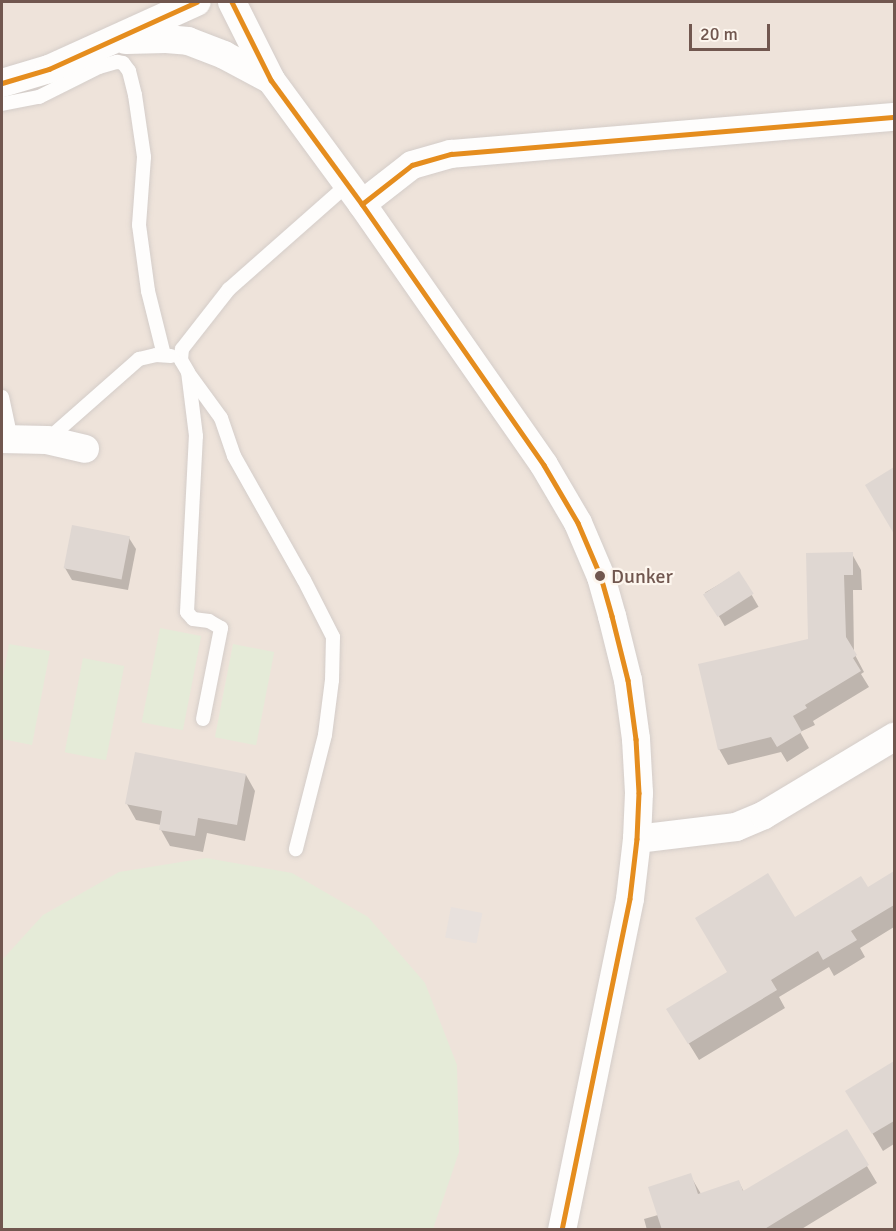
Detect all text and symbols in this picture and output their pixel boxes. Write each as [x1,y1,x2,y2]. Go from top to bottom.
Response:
scale bar [692,12,773,50]
text: 20 m [700,23,738,45]
place label: Dunker [611,564,673,588]
marker: Dunker [594,570,606,582]

